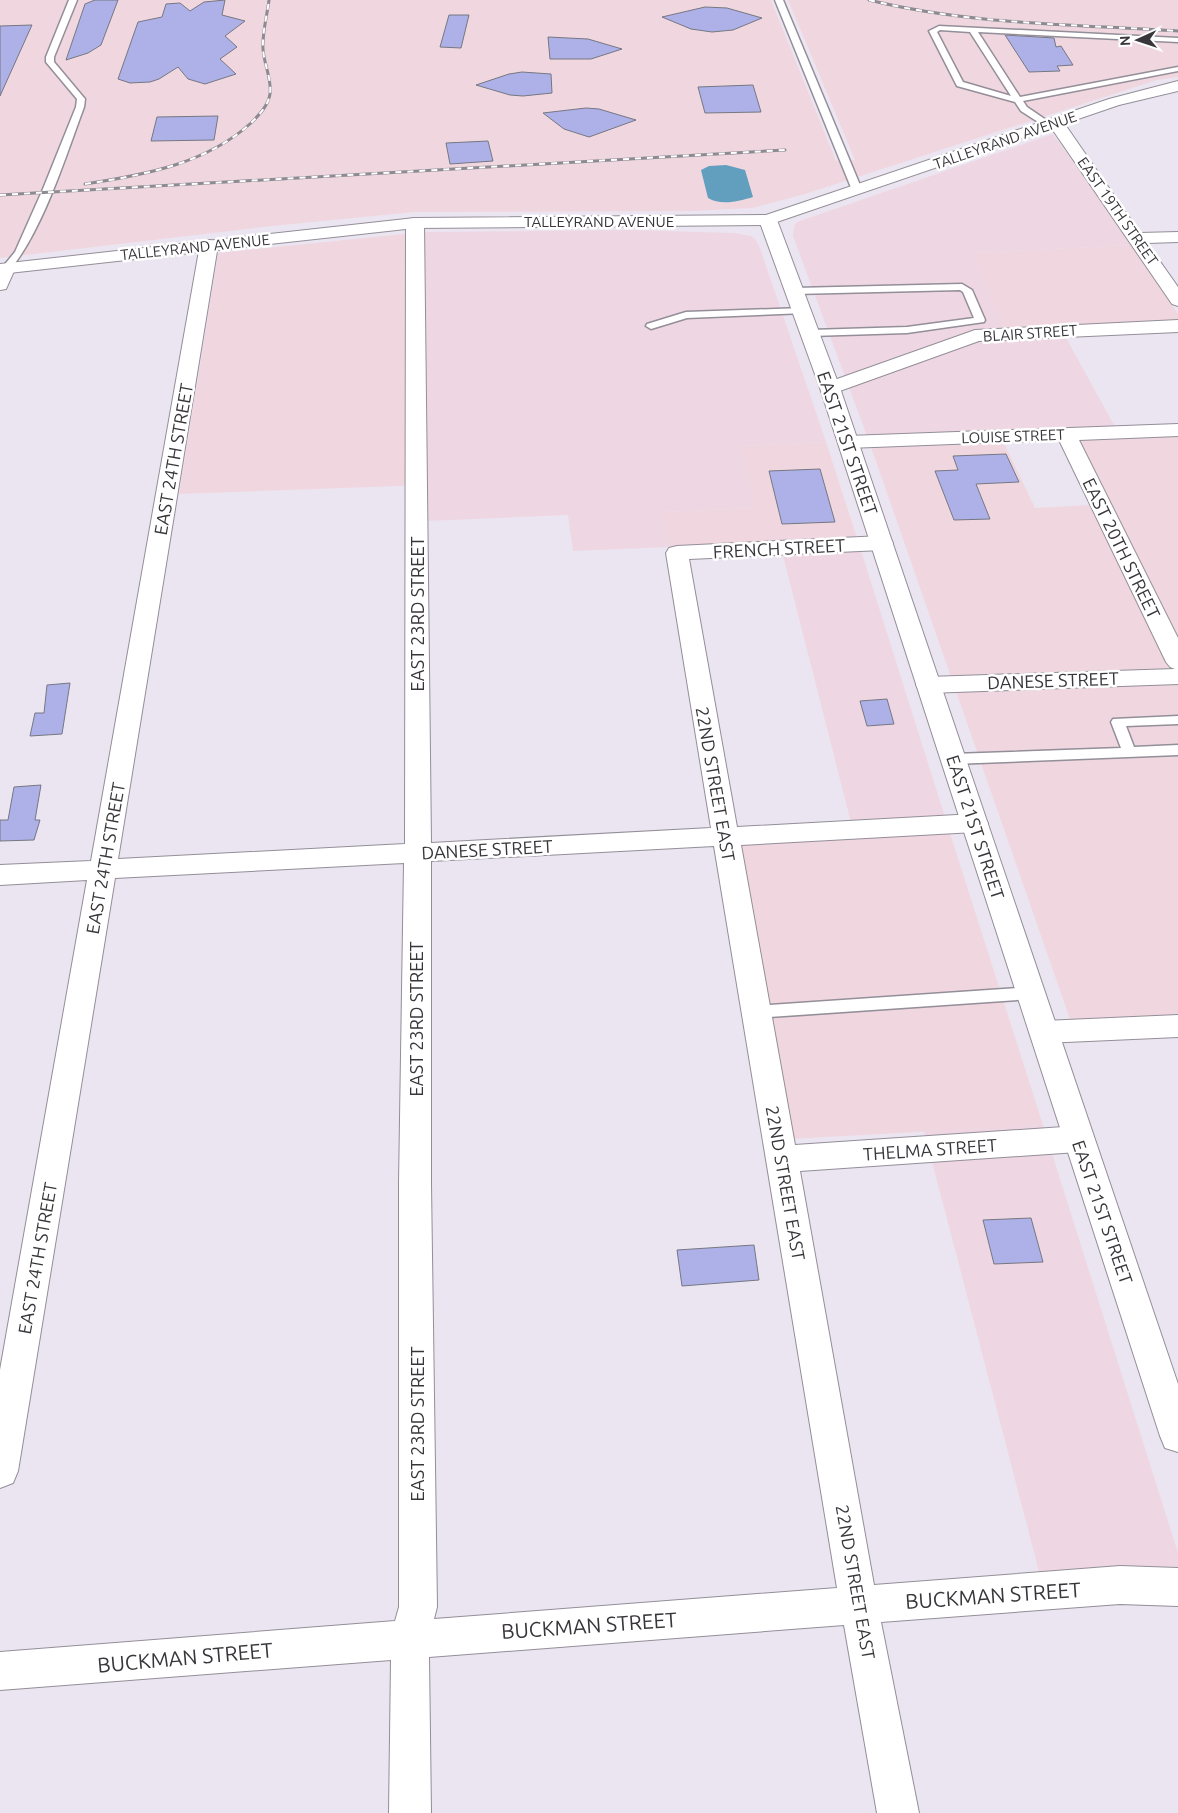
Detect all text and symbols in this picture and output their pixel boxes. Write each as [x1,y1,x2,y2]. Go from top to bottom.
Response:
north arrow [1113,15,1163,65]
text: N [1117,35,1133,46]
street label: TALLEYRAND AVENUE [931,108,1079,172]
street label: EAST 19TH STREET [1074,154,1162,269]
street label: TALLEYRAND AVENUE [524,213,674,230]
street label: TALLEYRAND AVENUE [119,231,271,263]
street label: BLAIR STREET [982,321,1078,345]
street label: EAST 21ST STREET [814,369,882,517]
street label: EAST 24TH STREET [150,382,196,536]
street label: LOUISE STREET [961,426,1066,446]
street label: EAST 20TH STREET [1079,475,1165,621]
street label: FRENCH STREET [712,535,846,561]
street label: EAST 23RD STREET [407,536,427,692]
street label: DANESE STREET [987,668,1119,692]
street label: 22ND STREET EAST [693,705,739,863]
street label: EAST 21ST STREET [943,752,1009,902]
street label: EAST 24TH STREET [82,781,128,935]
street label: DANESE STREET [421,836,553,862]
street label: EAST 23RD STREET [406,941,426,1097]
street label: 22ND STREET EAST [763,1104,809,1262]
street label: THELMA STREET [862,1134,998,1164]
street label: EAST 21ST STREET [1069,1138,1137,1286]
street label: EAST 24TH STREET [14,1181,60,1335]
street label: EAST 23RD STREET [407,1346,427,1502]
street label: 22ND STREET EAST [833,1503,879,1661]
street label: BUCKMAN STREET [904,1577,1082,1613]
street label: BUCKMAN STREET [500,1607,678,1643]
street label: BUCKMAN STREET [96,1637,274,1677]

